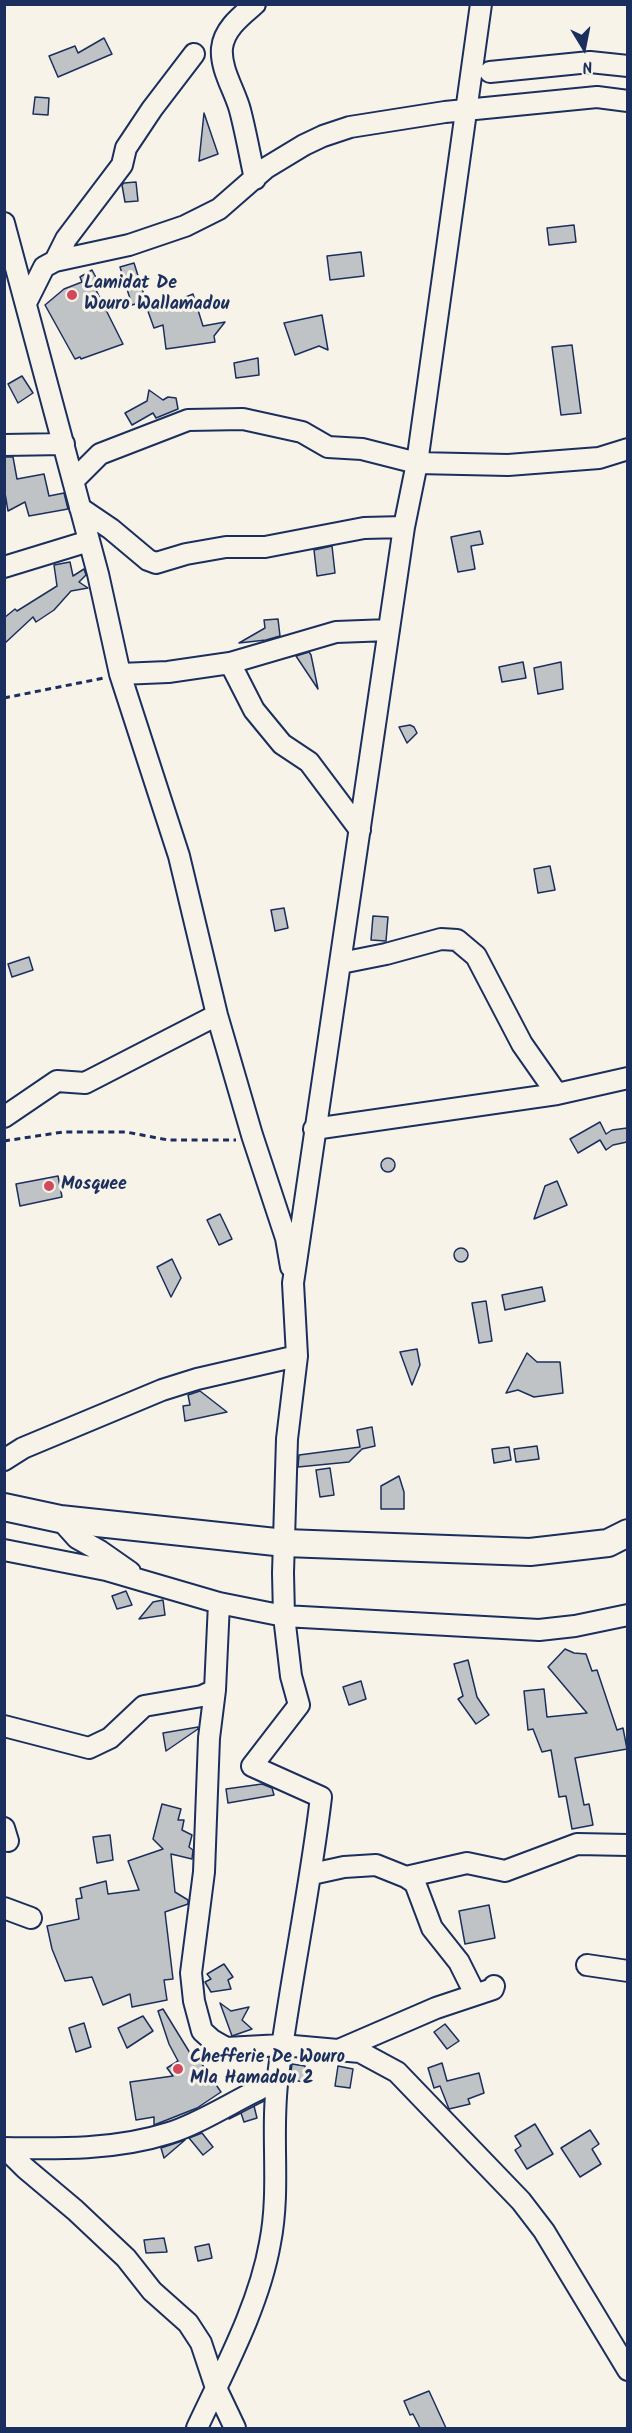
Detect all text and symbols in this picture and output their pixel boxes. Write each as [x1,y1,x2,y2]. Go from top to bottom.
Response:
north arrow [554,18,614,78]
text: N [580,53,594,79]
place label: Lamidat De Wouro Wallamadou [84,274,229,316]
marker: Lamidat De Wouro Wallamadou [65,288,79,302]
place label: Mosquee [61,1175,127,1197]
marker: Mosquee [42,1179,56,1193]
place label: Chefferie De Wouro Mla Hamadou 2 [190,2048,345,2090]
marker: Chefferie De Wouro Mla Hamadou 2 [171,2062,185,2076]

